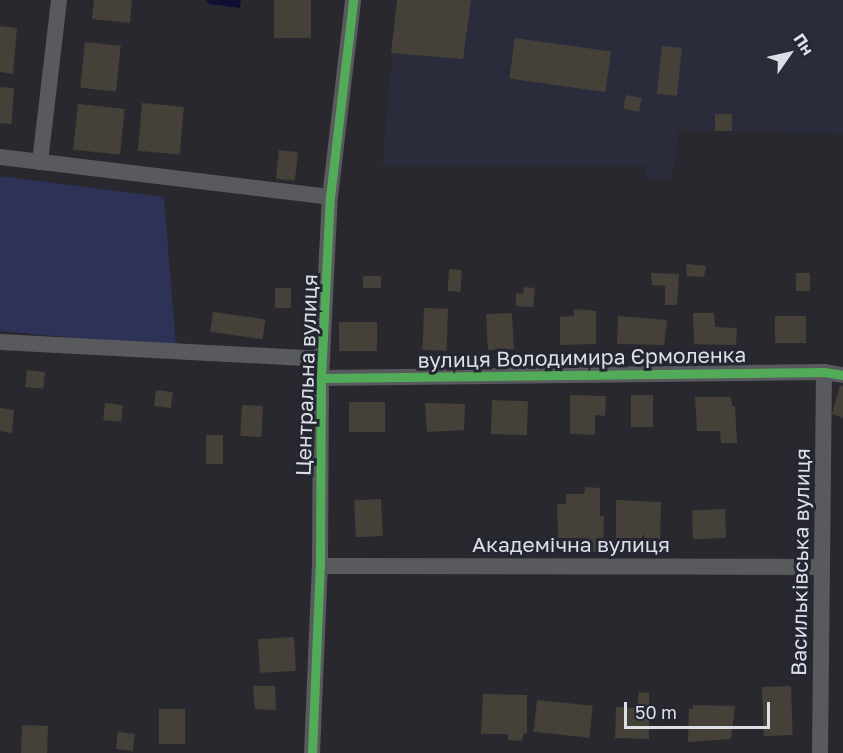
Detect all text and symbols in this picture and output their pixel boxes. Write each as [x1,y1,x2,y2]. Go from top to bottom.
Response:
north arrow [759,24,819,84]
text: Пн [790,29,818,59]
street label: Центральна вулиця [290,274,322,476]
street label: вулиця Володимира Єрмоленка [417,342,747,372]
street label: Васильківська вулиця [785,448,815,676]
street label: Академічна вулиця [472,531,670,557]
scale bar [627,690,772,728]
text: 50 m [635,701,677,723]

